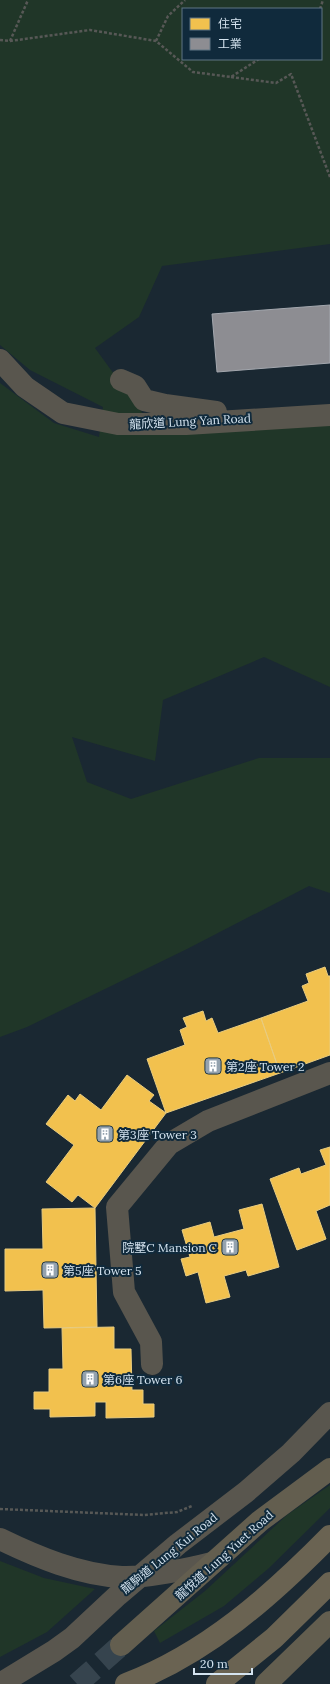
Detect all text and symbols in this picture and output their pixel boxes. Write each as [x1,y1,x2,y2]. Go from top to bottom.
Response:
legend [182,8,322,60]
text: 住宅 [218,16,242,31]
text: 工業 [218,36,242,51]
street label: 龍欣道 Lung Yan Road [129,410,251,432]
building icon: 第2座 Tower 2 [203,1056,223,1076]
place label: 第2座 Tower 2 [226,1059,304,1074]
building icon: 第3座 Tower 3 [95,1124,115,1144]
place label: 第3座 Tower 3 [118,1127,197,1142]
building icon: 院墅C Mansion C [220,1237,240,1257]
place label: 院墅C Mansion C [122,1240,218,1255]
building icon: 第5座 Tower 5 [40,1260,60,1280]
place label: 第5座 Tower 5 [63,1263,142,1278]
building icon: 第6座 Tower 6 [80,1369,100,1389]
place label: 第6座 Tower 6 [103,1372,182,1387]
street label: 龍悅道 Lung Yuet Road [172,1507,276,1603]
street label: 龍駒道 Lung Kui Road [118,1509,220,1597]
scale bar [194,1650,252,1676]
text: 20 m [200,1656,228,1671]

